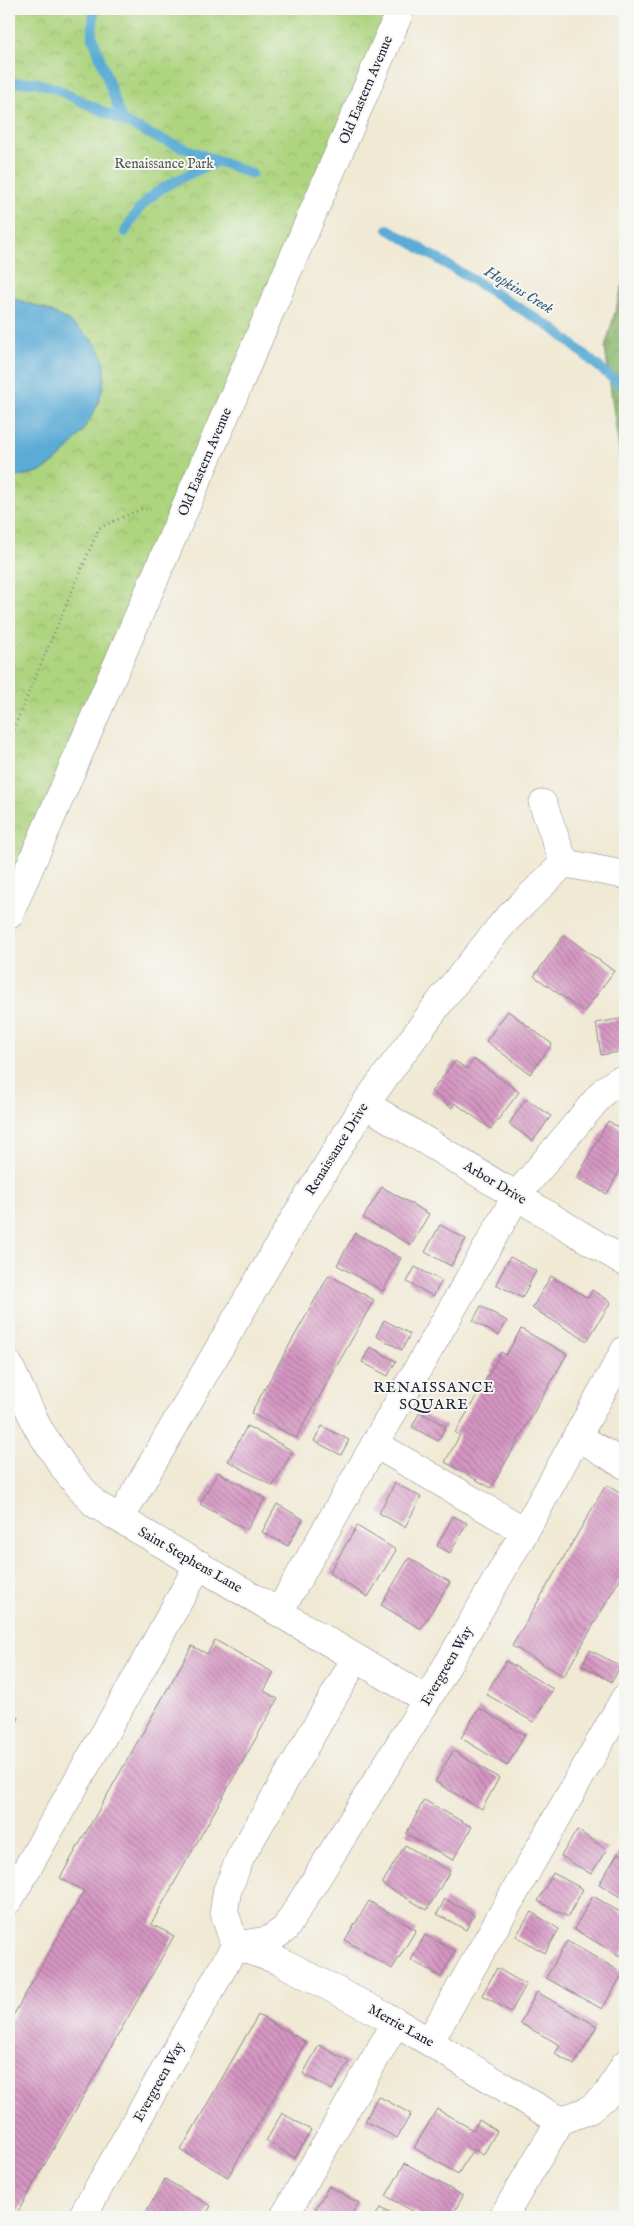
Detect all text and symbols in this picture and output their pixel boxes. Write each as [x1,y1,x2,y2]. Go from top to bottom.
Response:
street label: Old Eastern Avenue [335,32,397,147]
park label: Renaissance Park [114,155,214,173]
water label: Hopkins Creek [480,261,557,318]
street label: Old Eastern Avenue [174,404,236,519]
street label: Renaissance Drive [301,1099,373,1199]
street label: Arbor Drive [459,1157,530,1209]
district label: RENAISSANCE SQUARE [373,1378,495,1414]
street label: Saint Stephens Lane [135,1523,246,1597]
street label: Evergreen Way [417,1623,477,1709]
street label: Merrie Lane [365,2000,438,2052]
street label: Evergreen Way [130,2039,188,2125]

